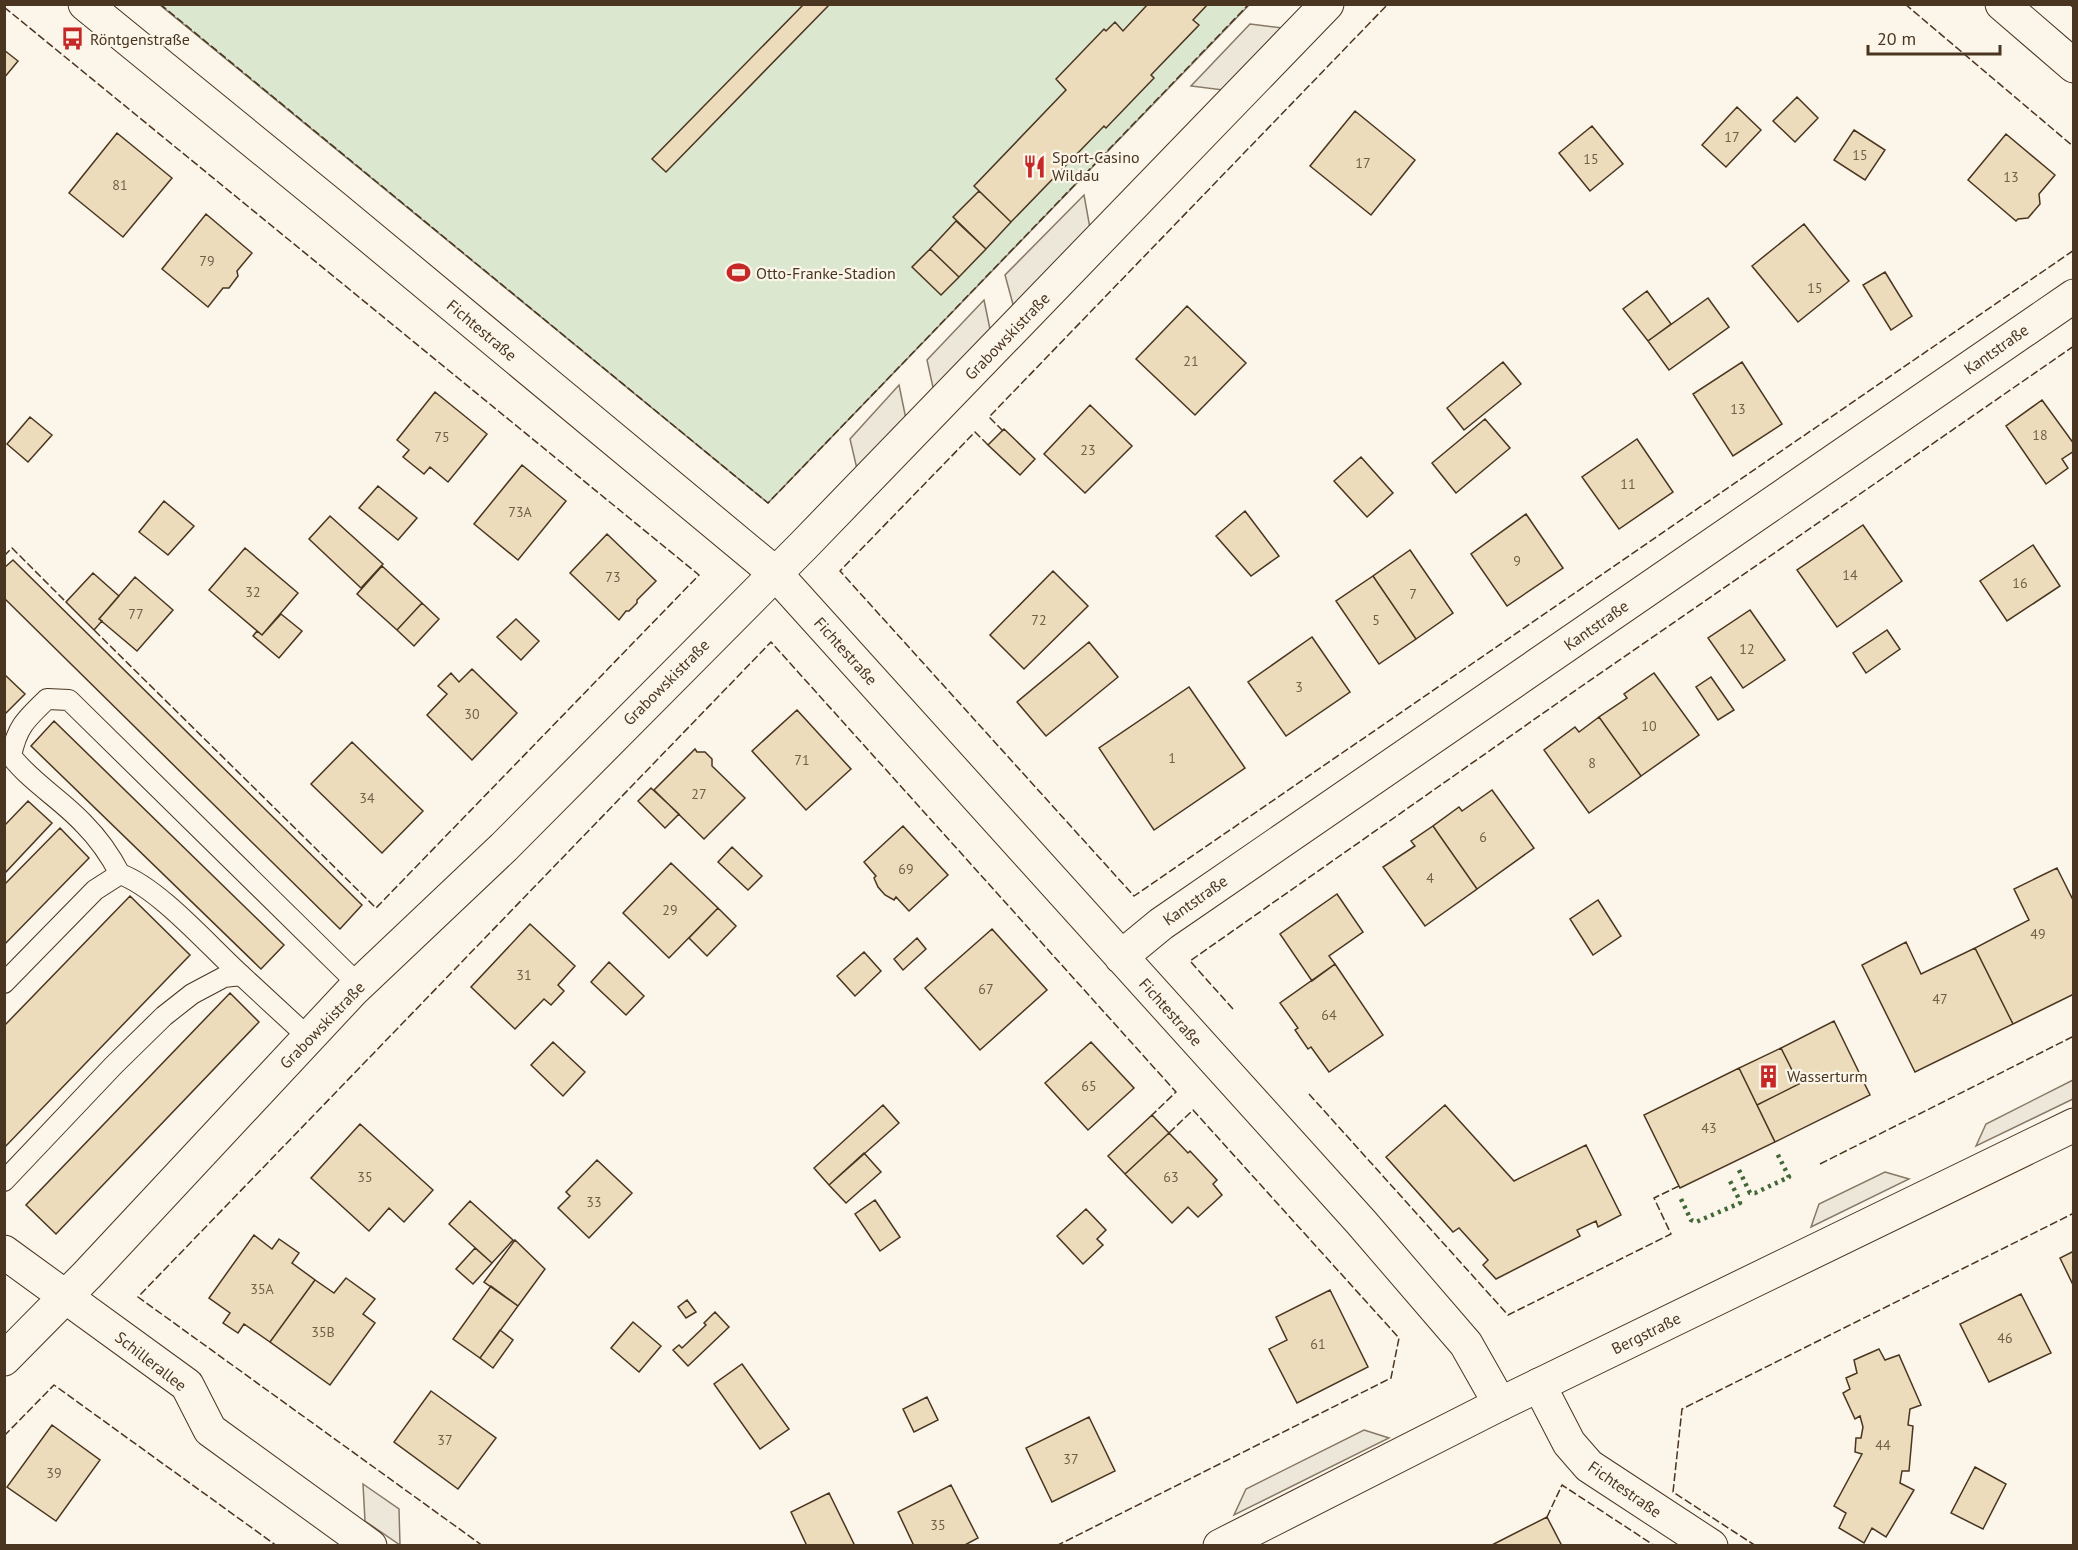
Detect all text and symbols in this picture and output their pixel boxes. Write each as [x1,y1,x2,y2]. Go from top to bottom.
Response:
scale bar [1868,18,2000,56]
bus stop icon: Röntgenstraße [59,26,85,52]
text: 20 m [1877,27,1916,50]
place label: Röntgenstraße [90,29,190,49]
house number: 17 [1724,128,1740,146]
house number: 15 [1852,146,1868,164]
place label: Sport-Casino Wildau [1052,147,1139,185]
house number: 15 [1583,150,1599,168]
restaurant icon: Sport-Casino Wildau [1021,153,1047,179]
house number: 17 [1355,154,1371,172]
house number: 13 [2003,168,2019,186]
house number: 81 [112,176,128,194]
house number: 79 [199,252,215,270]
sports icon: Otto-Franke-Stadion [725,260,751,286]
place label: Otto-Franke-Stadion [756,263,896,283]
house number: 15 [1807,279,1823,297]
street label: Grabowskistraße [960,288,1054,384]
street label: Fichtestraße [443,295,521,365]
street label: Kantstraße [1960,319,2032,379]
house number: 21 [1183,352,1199,370]
house number: 13 [1730,400,1746,418]
house number: 18 [2032,426,2048,444]
house number: 75 [434,428,450,446]
house number: 23 [1080,441,1096,459]
house number: 11 [1620,475,1636,493]
house number: 73A [508,503,533,521]
house number: 9 [1513,552,1521,570]
house number: 14 [1842,566,1858,584]
house number: 73 [605,568,621,586]
house number: 16 [2012,574,2028,592]
house number: 32 [245,583,261,601]
house number: 7 [1409,585,1417,603]
street label: Kantstraße [1560,595,1632,655]
house number: 77 [128,605,144,623]
house number: 72 [1031,611,1047,629]
house number: 5 [1372,611,1380,629]
street label: Fichtestraße [810,613,882,689]
street label: Grabowskistraße [619,635,713,729]
house number: 12 [1739,640,1755,658]
house number: 3 [1295,678,1303,696]
house number: 30 [464,705,480,723]
house number: 10 [1641,717,1657,735]
house number: 1 [1168,749,1176,767]
house number: 71 [794,751,810,769]
house number: 8 [1588,754,1596,772]
house number: 27 [691,785,707,803]
house number: 34 [359,789,375,807]
house number: 6 [1479,828,1487,846]
house number: 69 [898,860,914,878]
house number: 4 [1426,869,1434,887]
street label: Kantstraße [1159,870,1231,930]
house number: 29 [662,901,678,919]
house number: 49 [2030,925,2046,943]
house number: 31 [516,966,532,984]
street label: Fichtestraße [1135,974,1207,1050]
street label: Grabowskistraße [275,977,369,1073]
house number: 67 [978,980,994,998]
house number: 47 [1932,990,1948,1008]
house number: 64 [1321,1006,1337,1024]
building icon: Wasserturm [1756,1063,1782,1089]
place label: Wasserturm [1787,1066,1868,1086]
house number: 65 [1081,1077,1097,1095]
house number: 43 [1701,1119,1717,1137]
house number: 35 [357,1168,373,1186]
house number: 63 [1163,1168,1179,1186]
house number: 33 [586,1193,602,1211]
house number: 35A [250,1280,275,1298]
street label: Bergstraße [1608,1308,1684,1358]
house number: 35B [311,1323,335,1341]
street label: Schillerallee [111,1327,191,1395]
house number: 46 [1997,1329,2013,1347]
house number: 61 [1310,1335,1326,1353]
house number: 37 [437,1431,453,1449]
house number: 44 [1875,1436,1891,1454]
house number: 37 [1063,1450,1079,1468]
street label: Fichtestraße [1584,1456,1666,1522]
house number: 39 [46,1464,62,1482]
house number: 35 [930,1516,946,1534]

